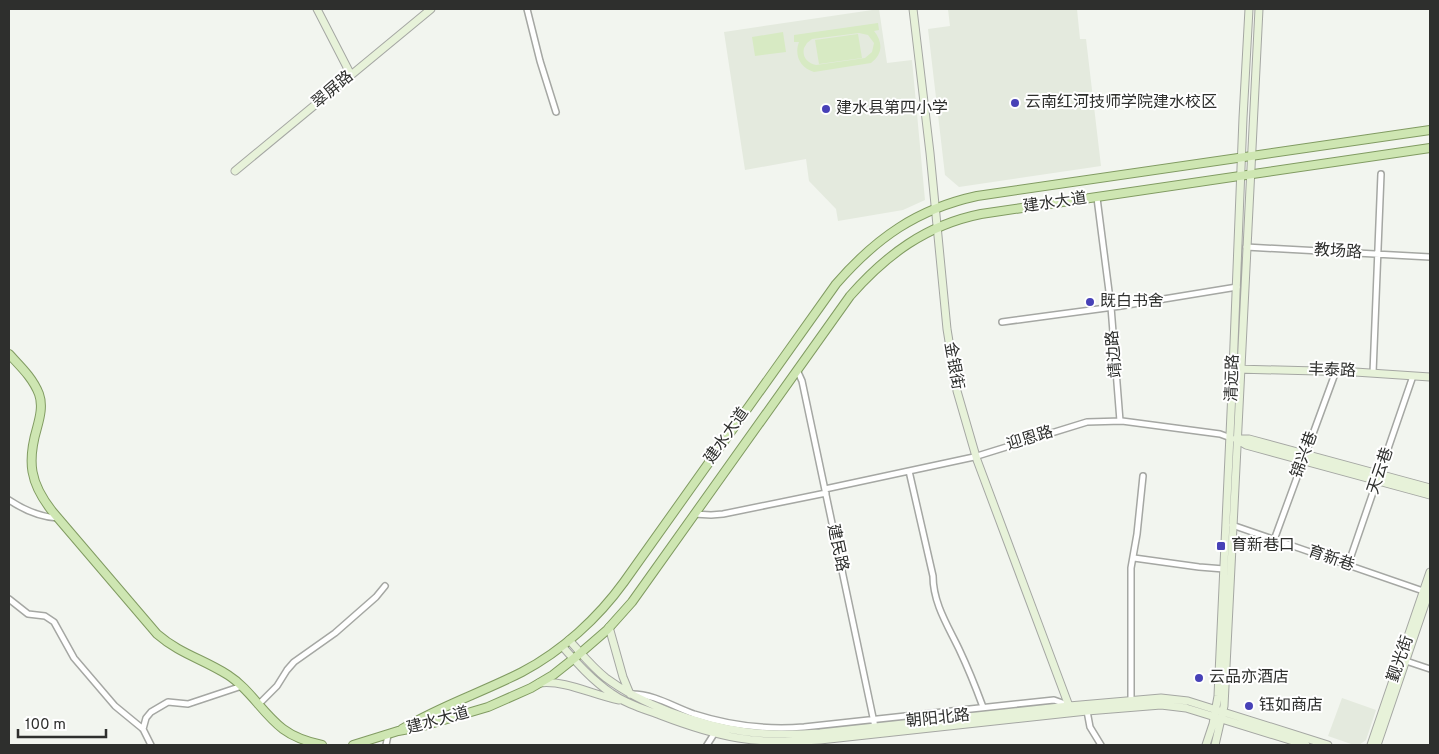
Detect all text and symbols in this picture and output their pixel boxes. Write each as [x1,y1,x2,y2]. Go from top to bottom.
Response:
street label: 翠屏路 [308,67,358,113]
place label: 云南红河技师学院建水校区 [1025,93,1217,113]
marker: 云南红河技师学院建水校区 [1009,97,1021,109]
place label: 建水县第四小学 [836,99,948,119]
marker: 建水县第四小学 [820,103,832,115]
street label: 建水大道 [1022,189,1088,217]
street label: 教场路 [1314,241,1362,263]
place label: 既白书舍 [1100,292,1164,312]
marker: 既白书舍 [1084,296,1096,308]
street label: 靖边路 [1103,329,1127,379]
street label: 金银街 [939,341,967,391]
street label: 清远路 [1222,354,1244,402]
street label: 丰泰路 [1308,360,1356,382]
street label: 建水大道 [700,404,754,468]
street label: 迎恩路 [1004,422,1056,456]
street label: 锦兴巷 [1287,429,1323,481]
street label: 天云巷 [1364,445,1398,497]
street label: 建民路 [822,522,852,574]
place label: 育新巷口 [1231,536,1295,556]
marker: 育新巷口 [1215,540,1227,552]
street label: 育新巷 [1305,542,1357,576]
street label: 觐光街 [1384,633,1418,685]
place label: 云品亦酒店 [1209,668,1289,688]
marker: 云品亦酒店 [1193,672,1205,684]
place label: 钰如商店 [1259,696,1323,716]
marker: 钰如商店 [1243,700,1255,712]
street label: 建水大道 [404,703,472,739]
scale bar [18,706,105,738]
street label: 朝阳北路 [905,706,971,732]
text: 100 m [25,716,66,735]

